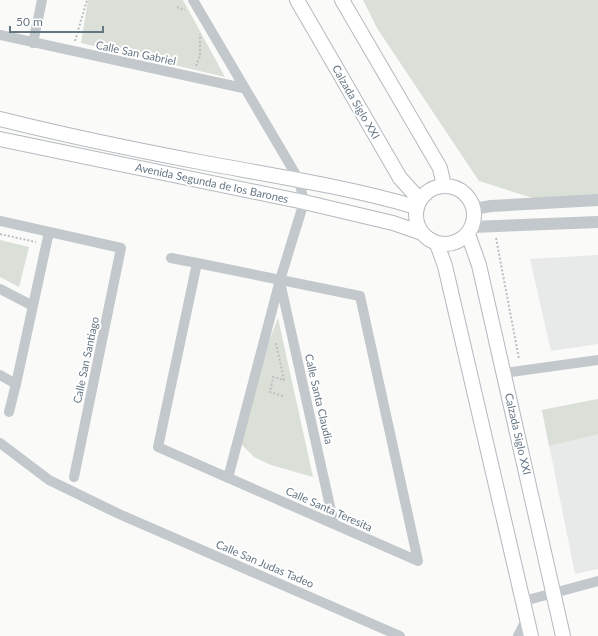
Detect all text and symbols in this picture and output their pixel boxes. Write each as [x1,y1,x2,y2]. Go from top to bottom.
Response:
scale bar [10,8,103,34]
text: 50 m [16,14,43,29]
street label: Calle San Gabriel [95,38,177,67]
street label: Calzada Siglo XXI [330,62,383,141]
street label: Avenida Segunda de los Barones [134,160,290,205]
street label: Calle San Santiago [70,315,101,405]
street label: Calle Santa Claudia [303,353,336,445]
street label: Calzada Siglo XXI [503,392,534,476]
street label: Calle Santa Teresita [284,484,374,533]
street label: Calle San Judas Tadeo [214,537,316,590]

